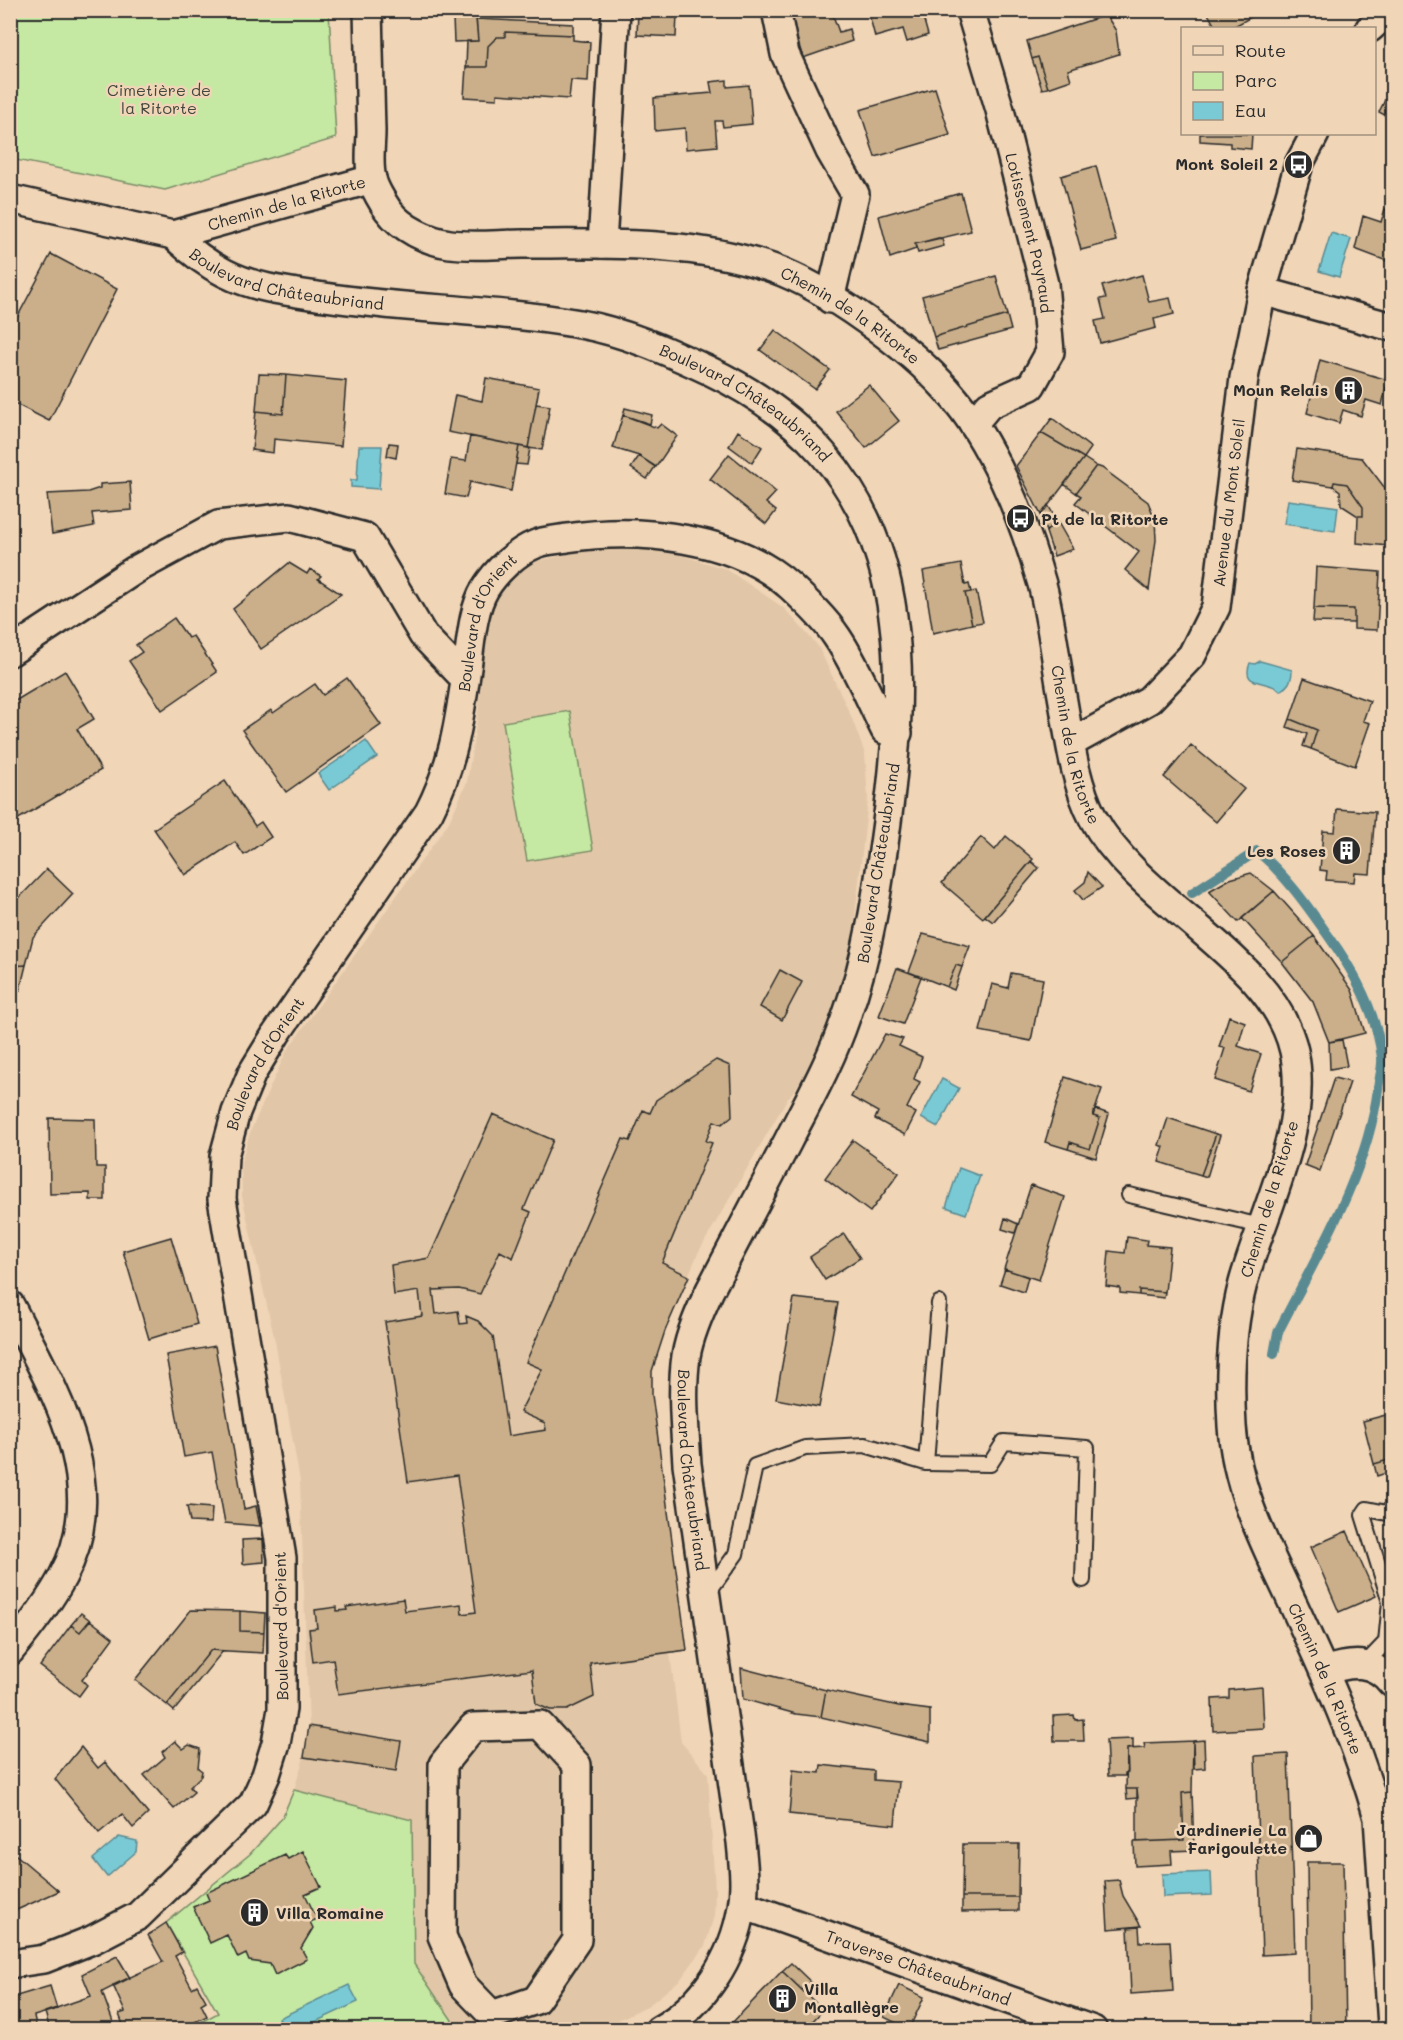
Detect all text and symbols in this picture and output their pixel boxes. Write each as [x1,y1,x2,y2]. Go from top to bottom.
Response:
legend [1181,27,1376,135]
text: Route [1235,38,1286,62]
text: Parc [1235,68,1277,92]
park label: Cimetière de la Ritorte [107,79,211,118]
text: Eau [1235,98,1266,122]
bus stop icon: Mont Soleil 2 [1283,148,1315,180]
street label: Lotissement Payraud [1001,150,1058,314]
place label: Mont Soleil 2 [1175,153,1278,174]
street label: Chemin de la Ritorte [205,170,368,235]
street label: Boulevard Châteaubriand [186,243,385,314]
street label: Chemin de la Ritorte [778,262,925,368]
street label: Boulevard Châteaubriand [657,339,836,466]
building icon: Moun Relais [1333,374,1365,406]
place label: Moun Relais [1233,379,1328,400]
street label: Avenue du Mont Soleil [1208,417,1249,588]
bus stop icon: Pt de la Ritorte [1004,503,1036,535]
place label: Pt de la Ritorte [1041,508,1168,529]
street label: Boulevard d'Orient [453,548,521,693]
street label: Chemin de la Ritorte [1047,664,1105,828]
street label: Boulevard Châteaubriand [851,762,904,964]
building icon: Les Roses [1331,835,1363,867]
place label: Les Roses [1247,840,1326,861]
street label: Boulevard d'Orient [221,993,308,1132]
street label: Chemin de la Ritorte [1235,1118,1302,1280]
street label: Boulevard Châteaubriand [674,1369,713,1572]
street label: Boulevard d'Orient [269,1551,292,1701]
street label: Chemin de la Ritorte [1284,1599,1368,1757]
place label: Jardinerie La Farigoulette [1176,1819,1287,1858]
shop icon: Jardinerie La Farigoulette [1292,1823,1324,1855]
building icon: Villa Romaine [239,1897,271,1929]
place label: Villa Romaine [276,1902,384,1923]
street label: Traverse Châteaubriand [823,1924,1013,2010]
place label: Villa Montallègre [804,1978,899,2017]
building icon: Villa Montallègre [767,1982,799,2014]

